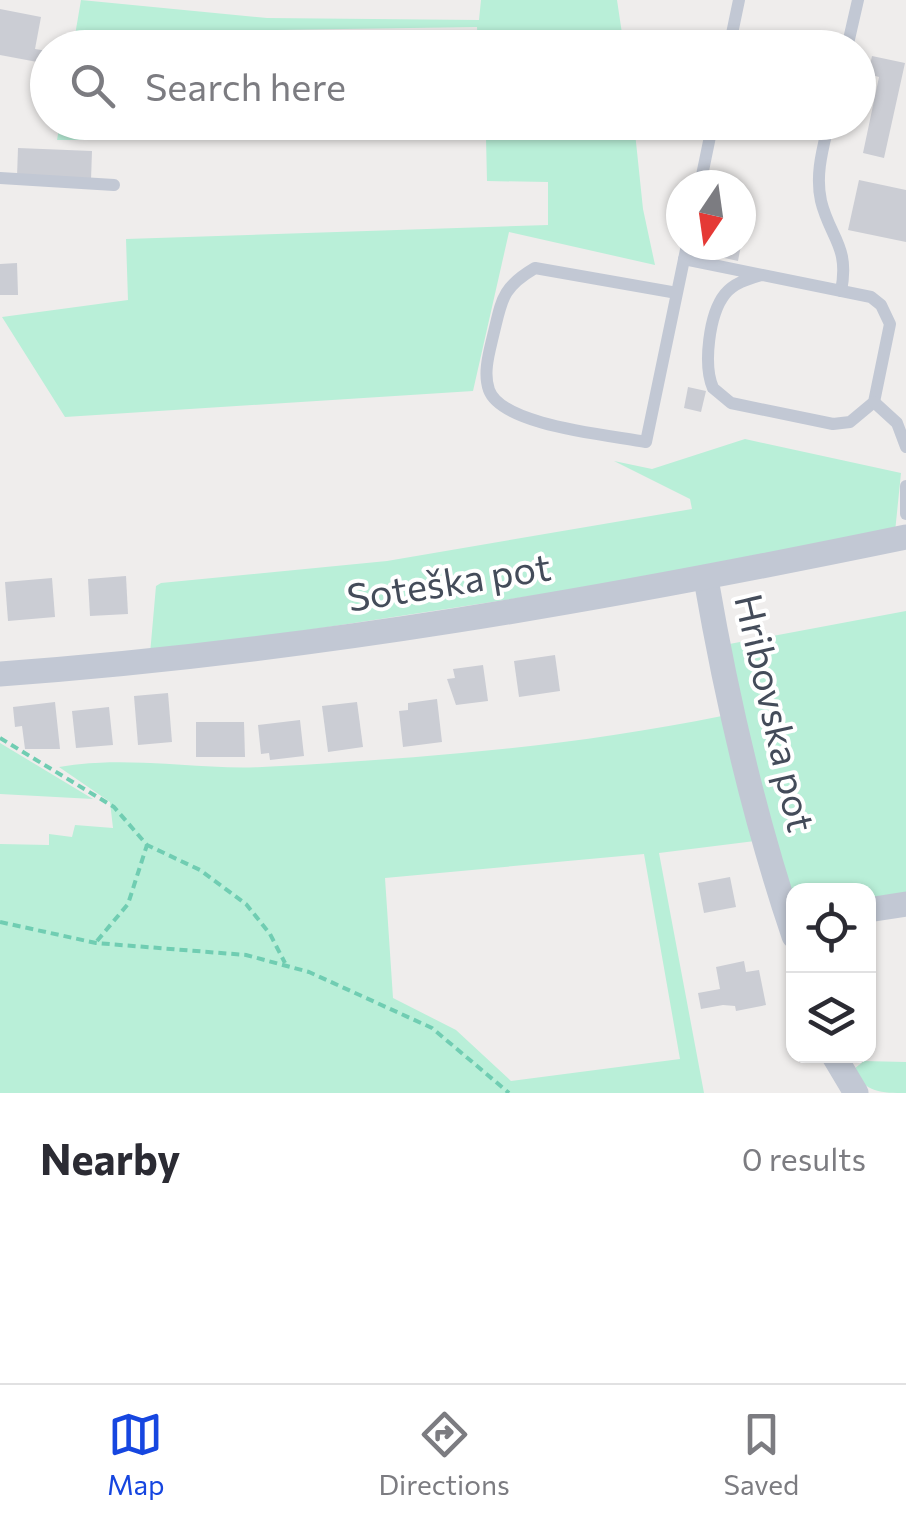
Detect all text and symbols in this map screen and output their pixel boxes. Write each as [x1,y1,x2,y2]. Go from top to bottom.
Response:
search box [30,30,876,140]
icon: search [65,58,120,113]
text: Search here [145,62,346,109]
north arrow [666,170,756,260]
street label: Soteška pot [343,541,554,620]
street label: Hribovska pot [726,589,827,836]
map controls [786,883,876,1063]
button: locate [786,883,876,973]
button: layers [786,973,876,1063]
text: Nearby [40,1132,180,1184]
text: 0 results [742,1138,866,1178]
tab: Map [107,1407,165,1501]
tab: Directions [378,1407,510,1501]
tab: Saved [724,1407,799,1501]

